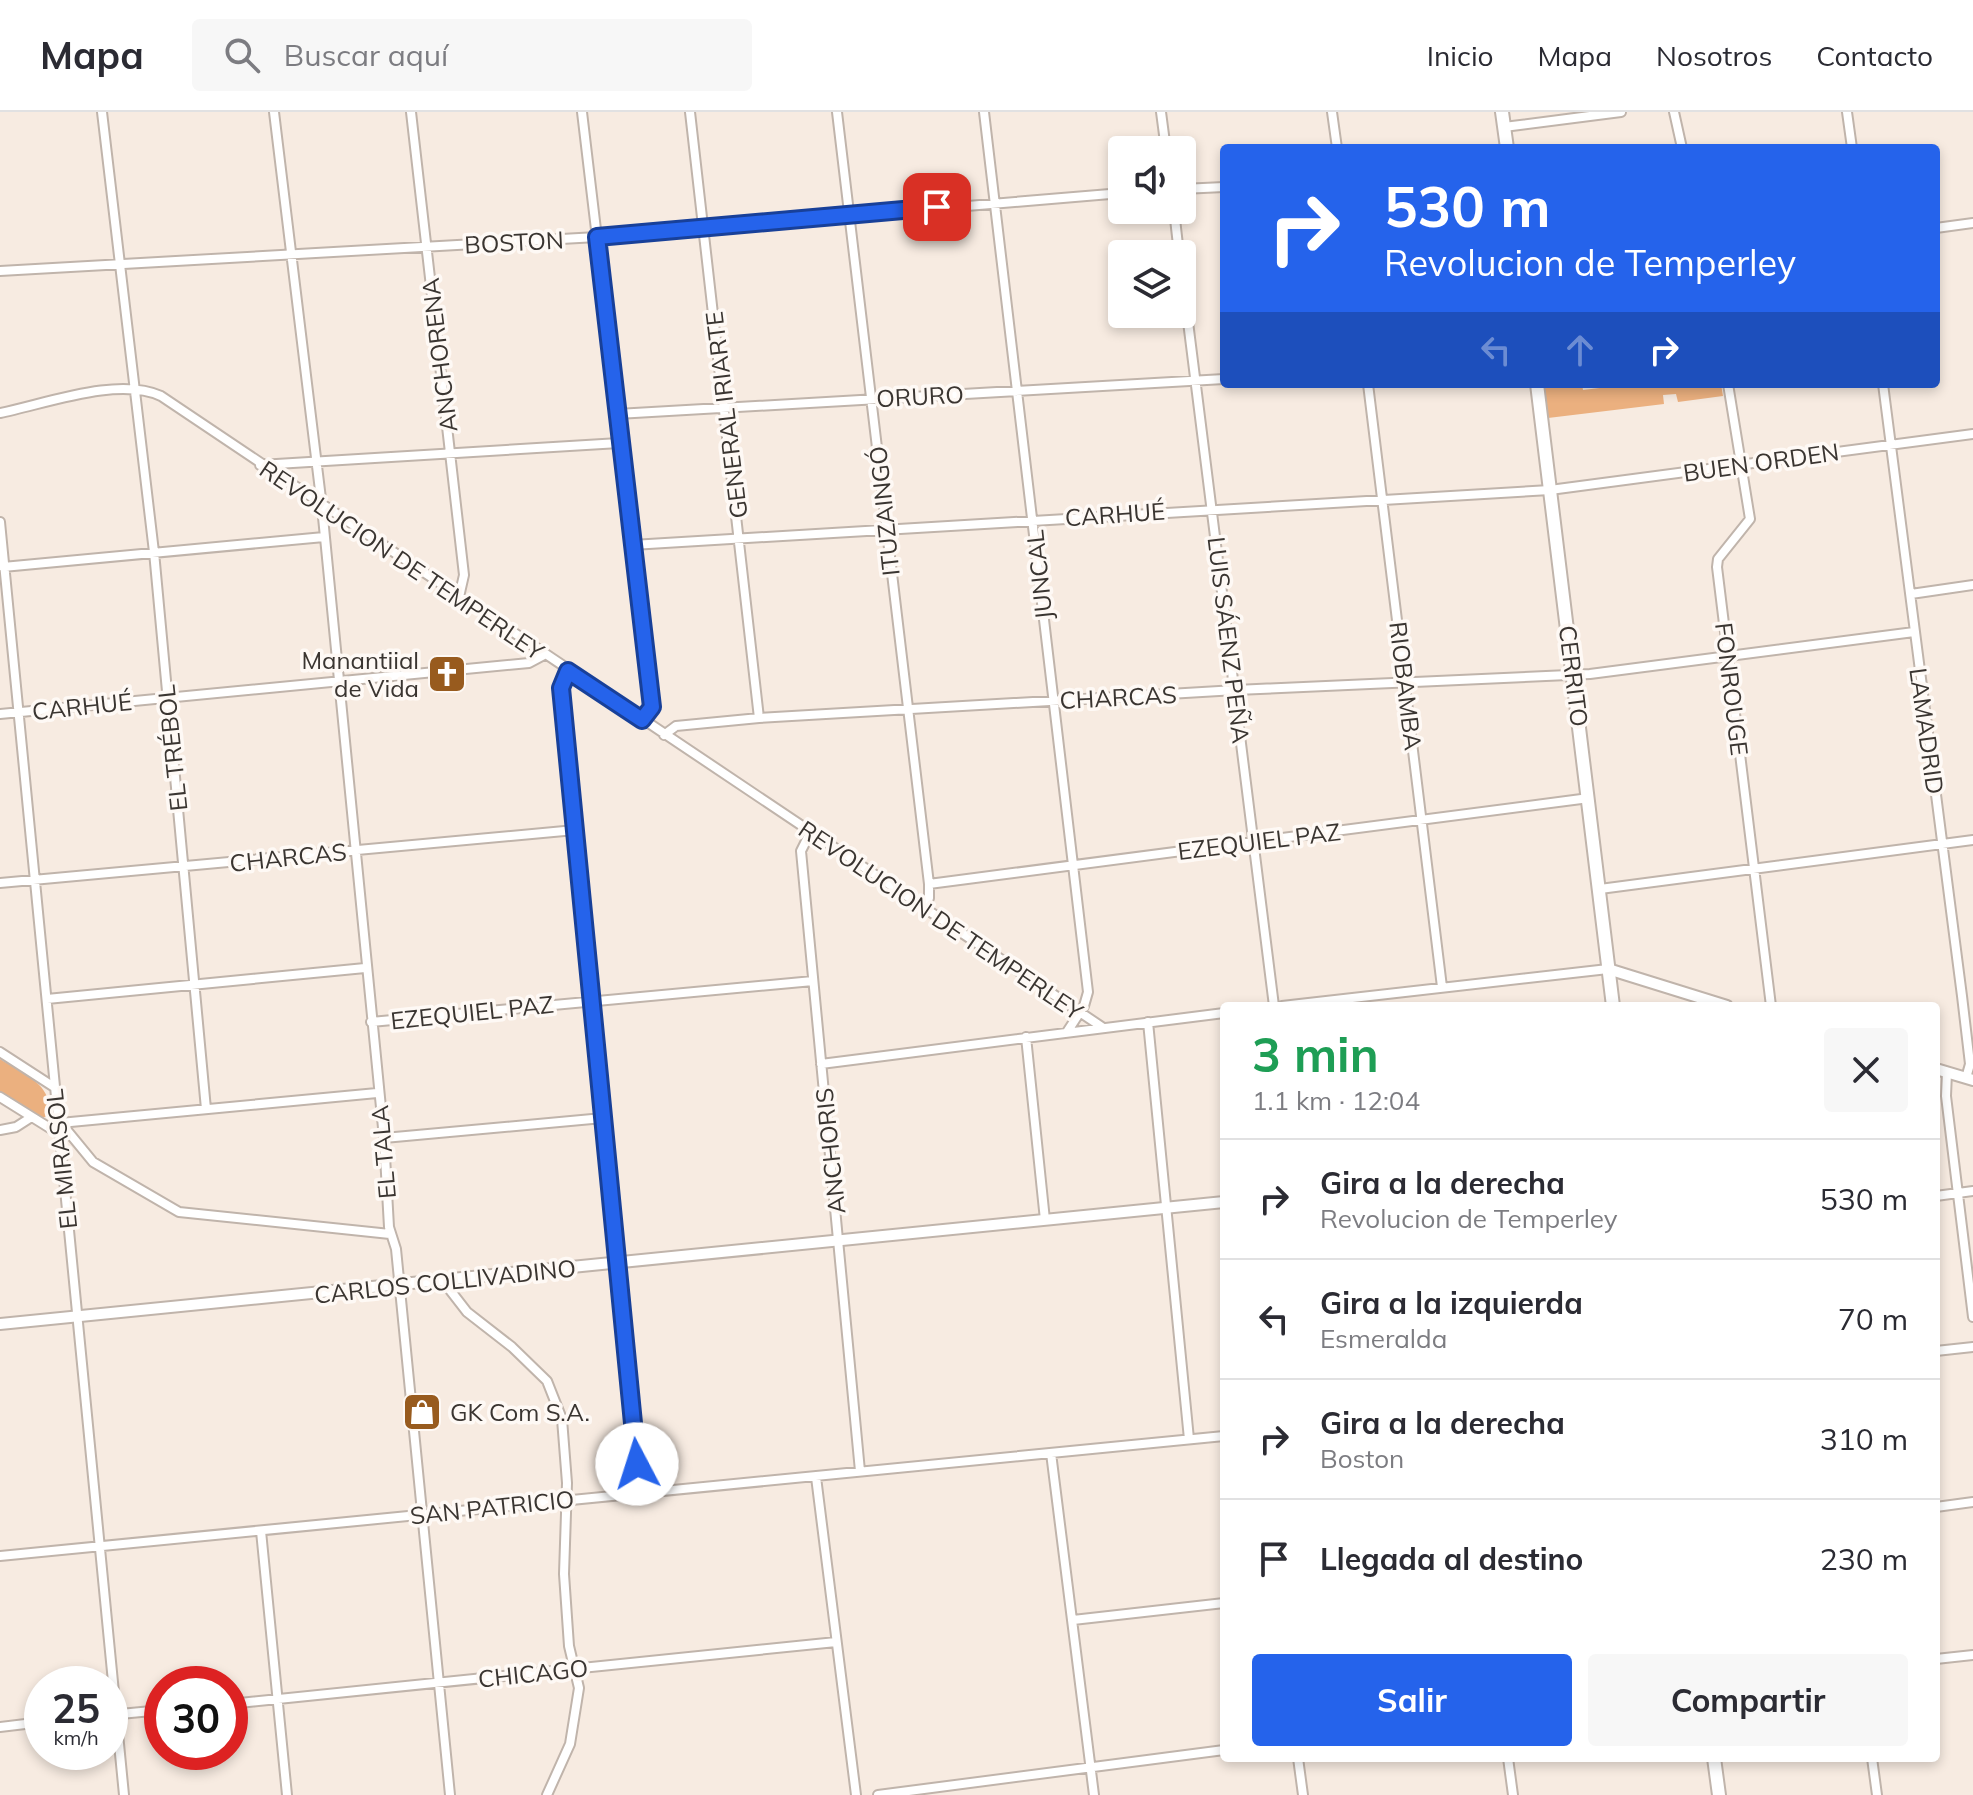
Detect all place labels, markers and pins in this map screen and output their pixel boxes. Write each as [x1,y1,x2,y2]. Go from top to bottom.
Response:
pin [903,173,971,241]
place label: Manantiial de Vida [302,645,419,703]
church icon: Manantiial de Vida [426,653,468,695]
shop icon: GK Com S.A. [401,1391,443,1433]
place label: GK Com S.A. [450,1397,590,1427]

